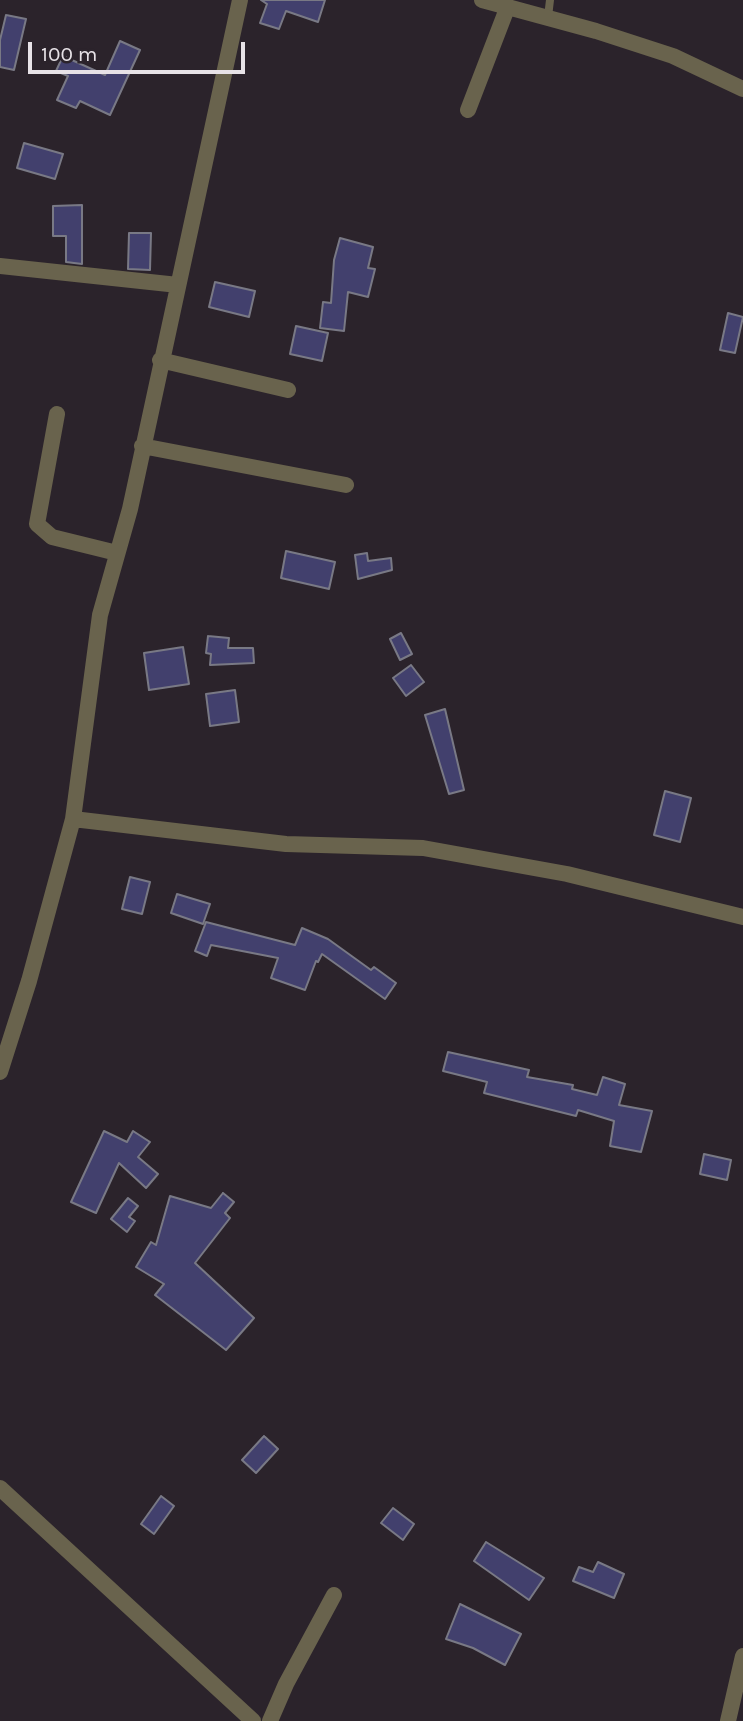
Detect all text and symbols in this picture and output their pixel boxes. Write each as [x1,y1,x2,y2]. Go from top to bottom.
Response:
scale bar [32,28,248,72]
text: 100 m [41,42,98,66]

